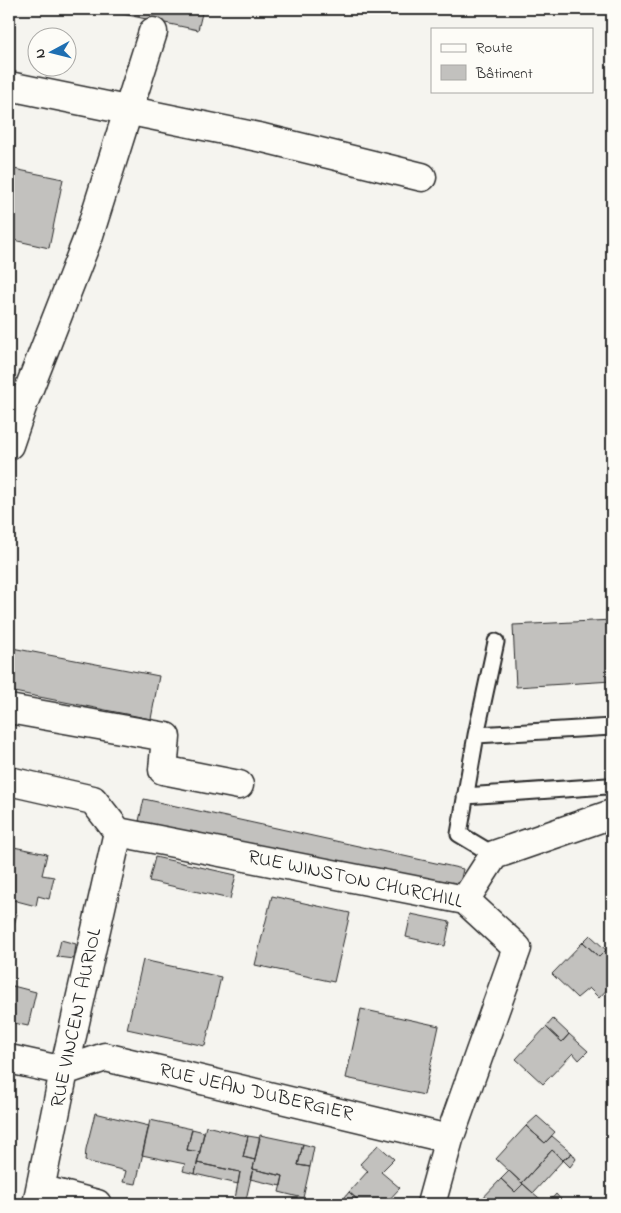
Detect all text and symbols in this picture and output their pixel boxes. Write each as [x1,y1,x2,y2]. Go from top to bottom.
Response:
north arrow [28,28,78,78]
legend [431,28,594,92]
text: Route [476,37,513,59]
text: N [30,47,52,59]
text: Bâtiment [475,63,533,85]
street label: RUE WINSTON CHURCHILL [245,843,466,917]
street label: RUE VINCENT AURIOL [44,925,110,1110]
street label: RUE JEAN DUBERGIER [156,1057,357,1130]

